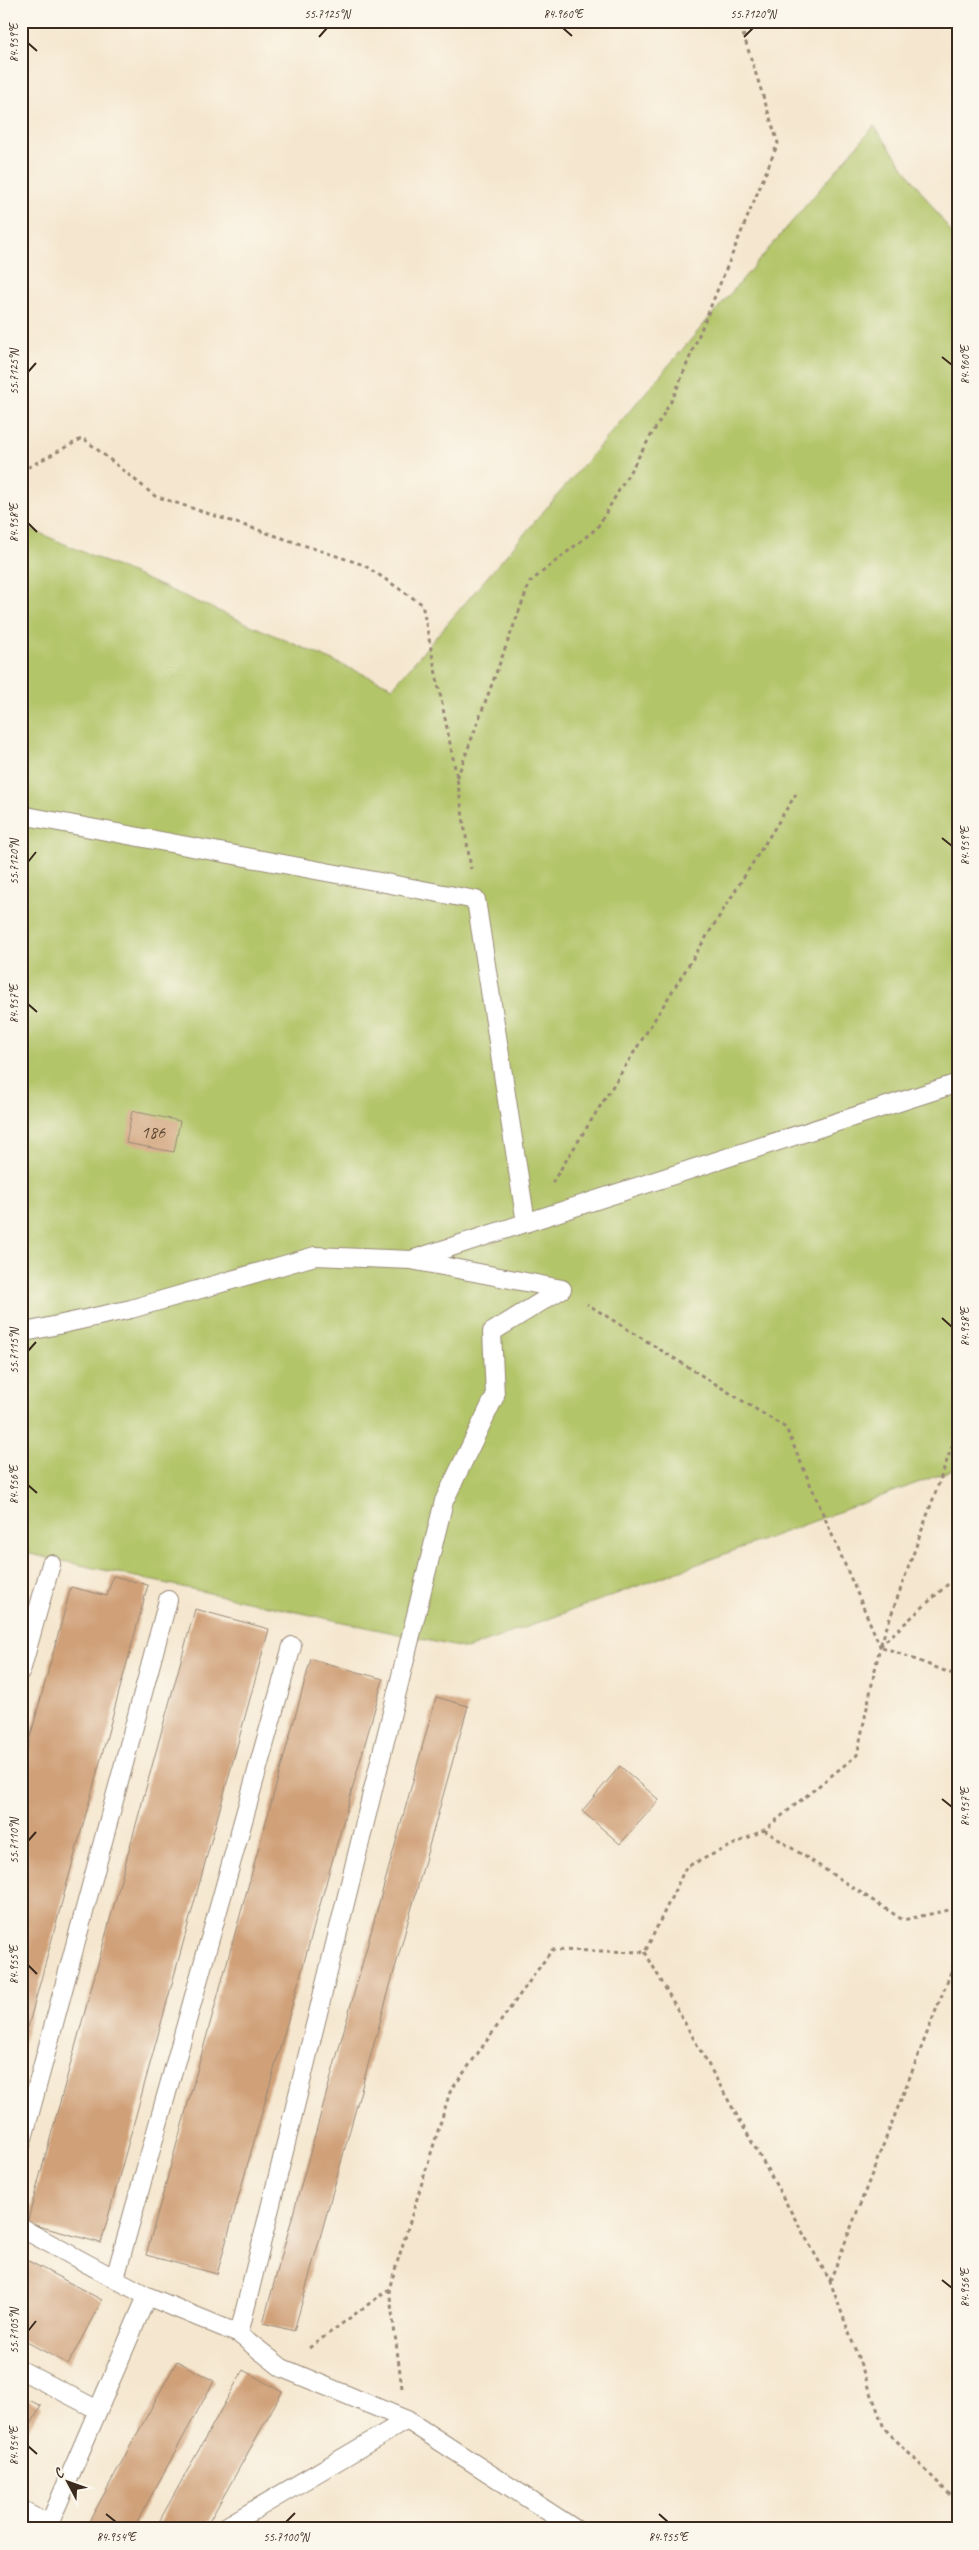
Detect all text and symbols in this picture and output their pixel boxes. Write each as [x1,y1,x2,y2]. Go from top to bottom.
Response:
text: 55.7125°N [304,6,351,22]
text: 84.960°E [543,6,584,22]
text: 55.7120°N [730,6,777,22]
text: 84.959°E [6,22,22,63]
text: 84.960°E [957,344,973,385]
text: 55.7125°N [6,348,22,395]
text: 84.958°E [6,502,22,543]
text: 84.959°E [957,825,973,866]
text: 55.7120°N [6,838,22,885]
text: 84.957°E [6,983,22,1024]
house number: 186 [141,1121,166,1143]
text: 84.958°E [957,1306,973,1347]
text: 55.7115°N [6,1327,22,1374]
text: 84.956°E [6,1464,22,1505]
text: 84.957°E [957,1786,973,1827]
text: 55.7110°N [6,1817,22,1864]
text: 84.955°E [6,1944,22,1985]
text: 84.956°E [957,2267,973,2308]
text: 55.7105°N [6,2307,22,2354]
text: 84.954°E [6,2425,22,2466]
north arrow [42,2458,92,2508]
text: С [50,2464,69,2482]
text: 84.954°E [96,2529,137,2545]
text: 55.7100°N [263,2529,310,2545]
text: 84.955°E [648,2529,689,2545]

